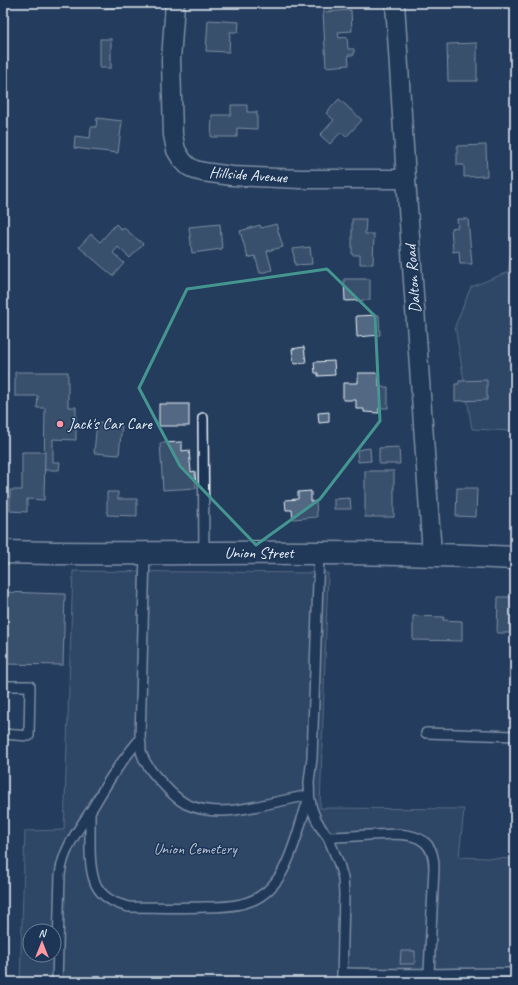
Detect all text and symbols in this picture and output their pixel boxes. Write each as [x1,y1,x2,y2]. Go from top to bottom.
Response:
street label: Hillside Avenue [208,162,290,188]
street label: Dalton Road [400,242,425,314]
place label: Jack's Car Care [67,414,154,434]
marker: Jack's Car Care [55,419,65,429]
street label: Union Street [224,543,295,563]
park label: Union Cemetery [153,839,238,859]
north arrow [22,923,62,963]
text: N [39,926,48,940]

